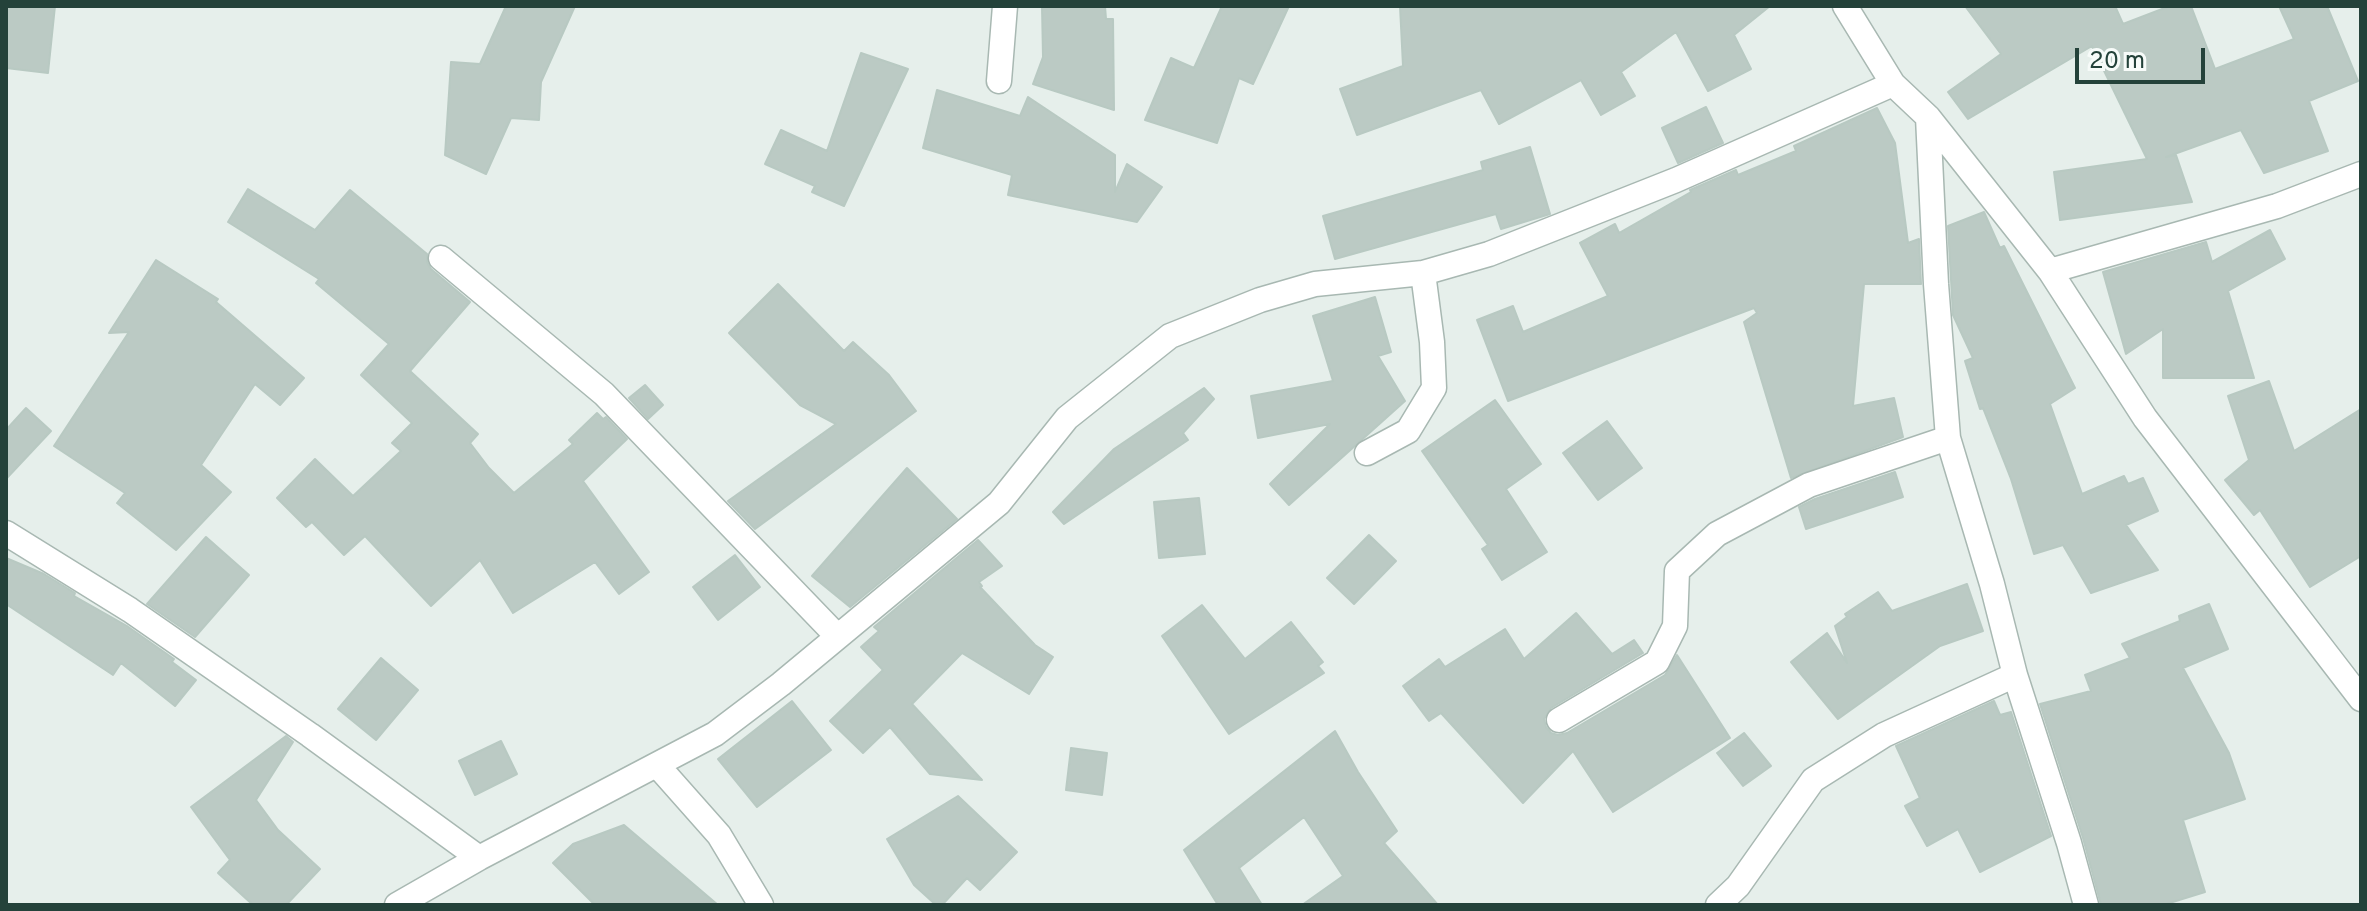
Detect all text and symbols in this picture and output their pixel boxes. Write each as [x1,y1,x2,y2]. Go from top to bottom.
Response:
scale bar [2079,32,2209,82]
text: 20 m [2089,47,2145,77]

